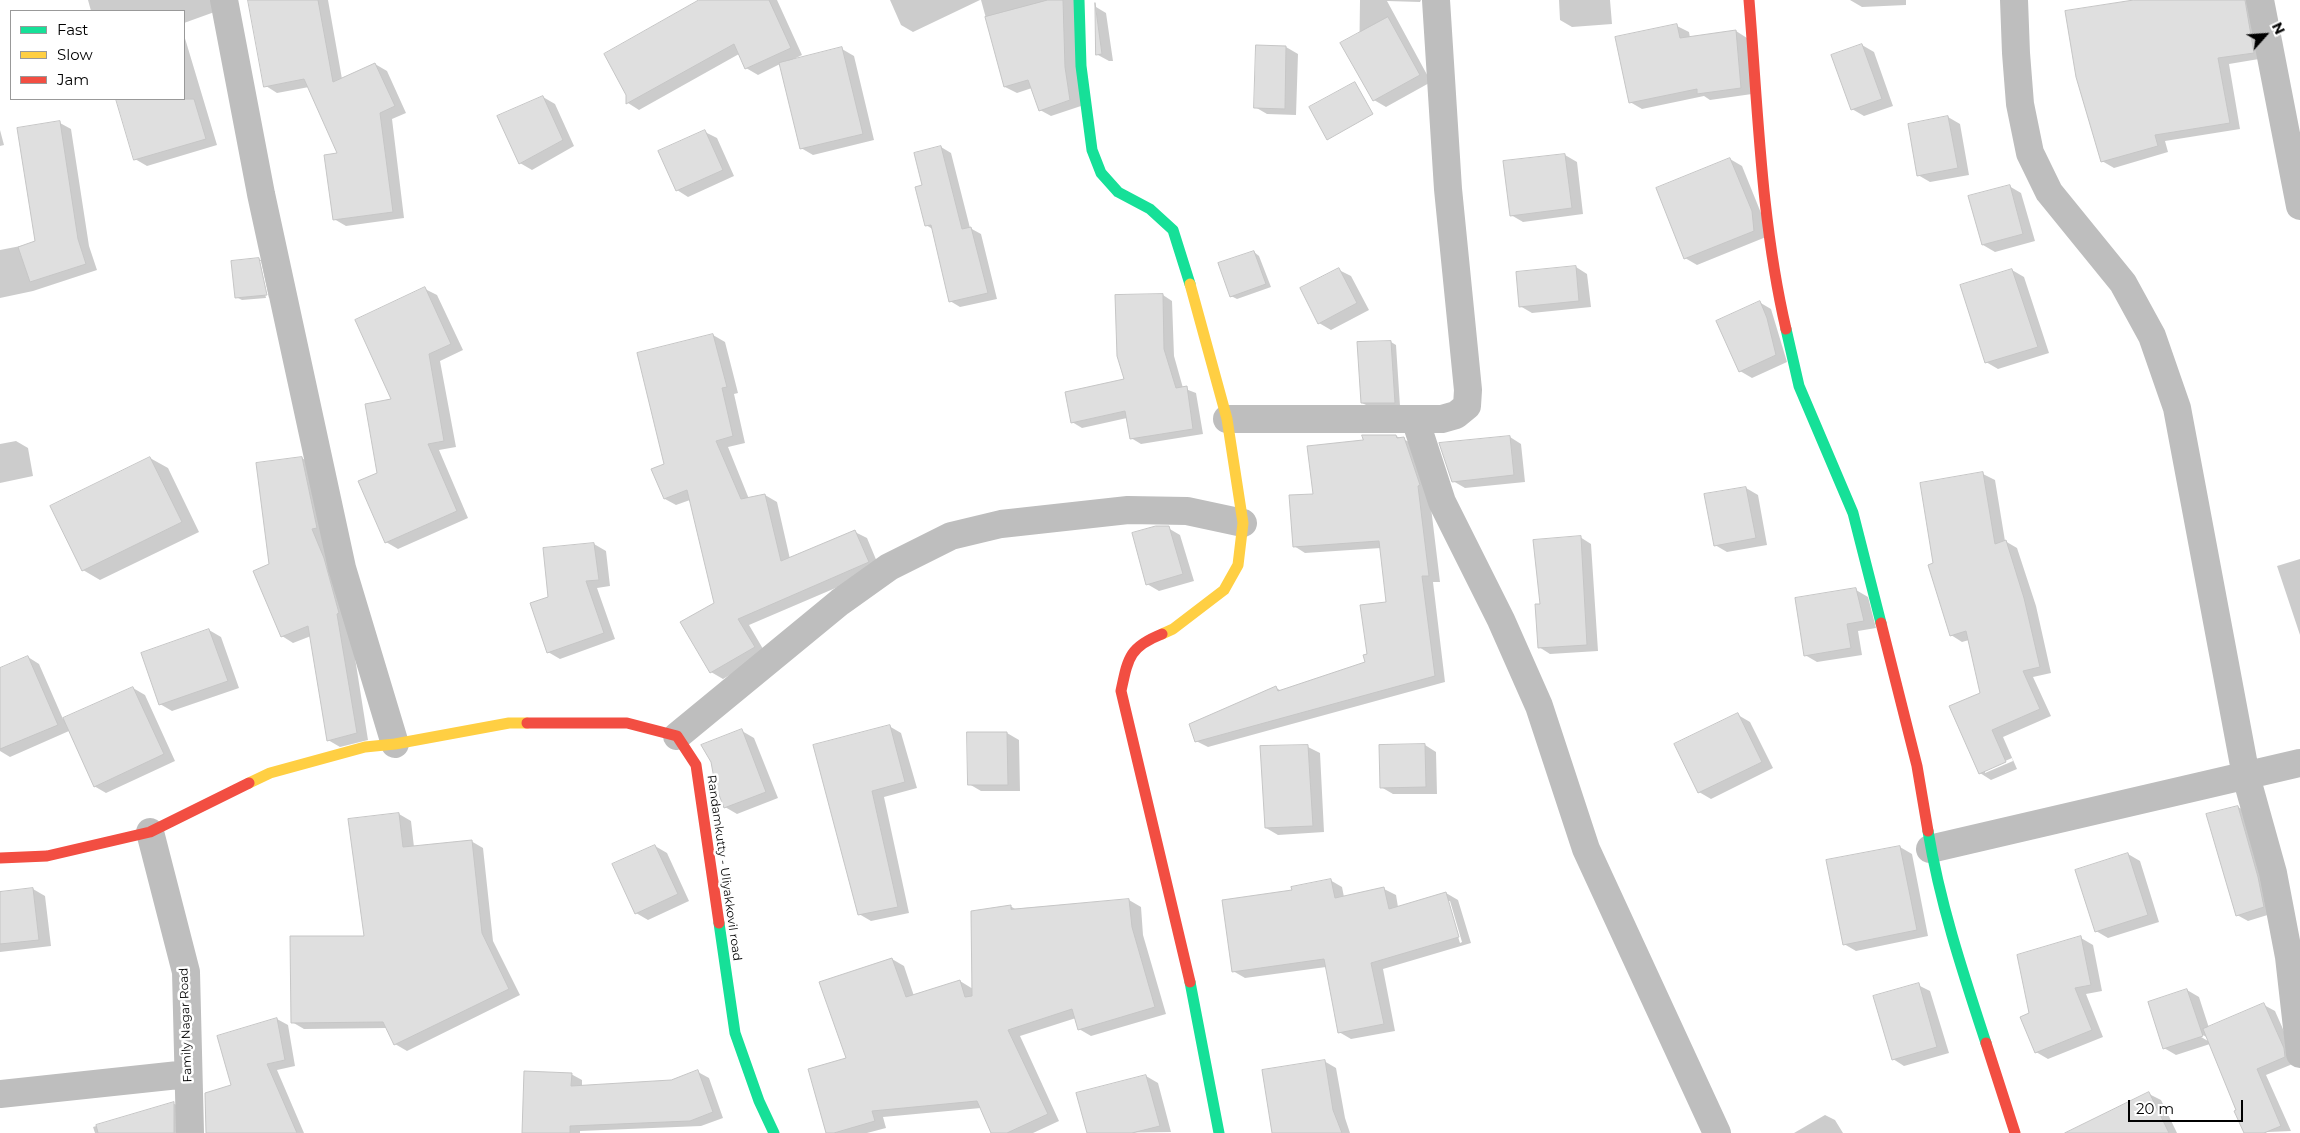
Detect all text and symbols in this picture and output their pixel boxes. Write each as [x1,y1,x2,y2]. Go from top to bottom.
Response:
legend [10,10,185,100]
north arrow [2240,10,2290,60]
text: N [2268,19,2289,37]
text: Fast [57,20,88,39]
text: Slow [57,45,93,64]
text: Jam [57,70,89,89]
street label: Randamkutty - Uliyakkovil road [704,774,744,962]
street label: Family Nagar Road [177,967,195,1083]
scale bar [2130,1090,2245,1122]
text: 20 m [2136,1099,2174,1118]

